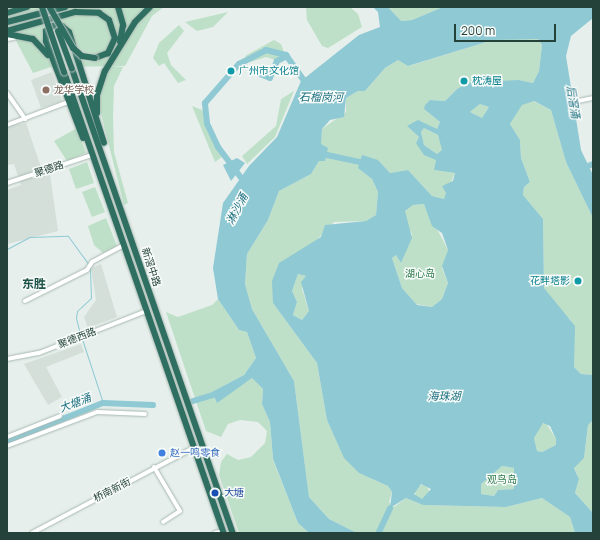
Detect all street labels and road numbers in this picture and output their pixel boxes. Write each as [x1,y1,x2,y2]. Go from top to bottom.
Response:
street label: 聚德路 [33,159,65,179]
street label: 新滘中路 [139,246,163,288]
street label: 聚德西路 [56,325,98,351]
street label: 桥南新街 [91,476,133,504]

